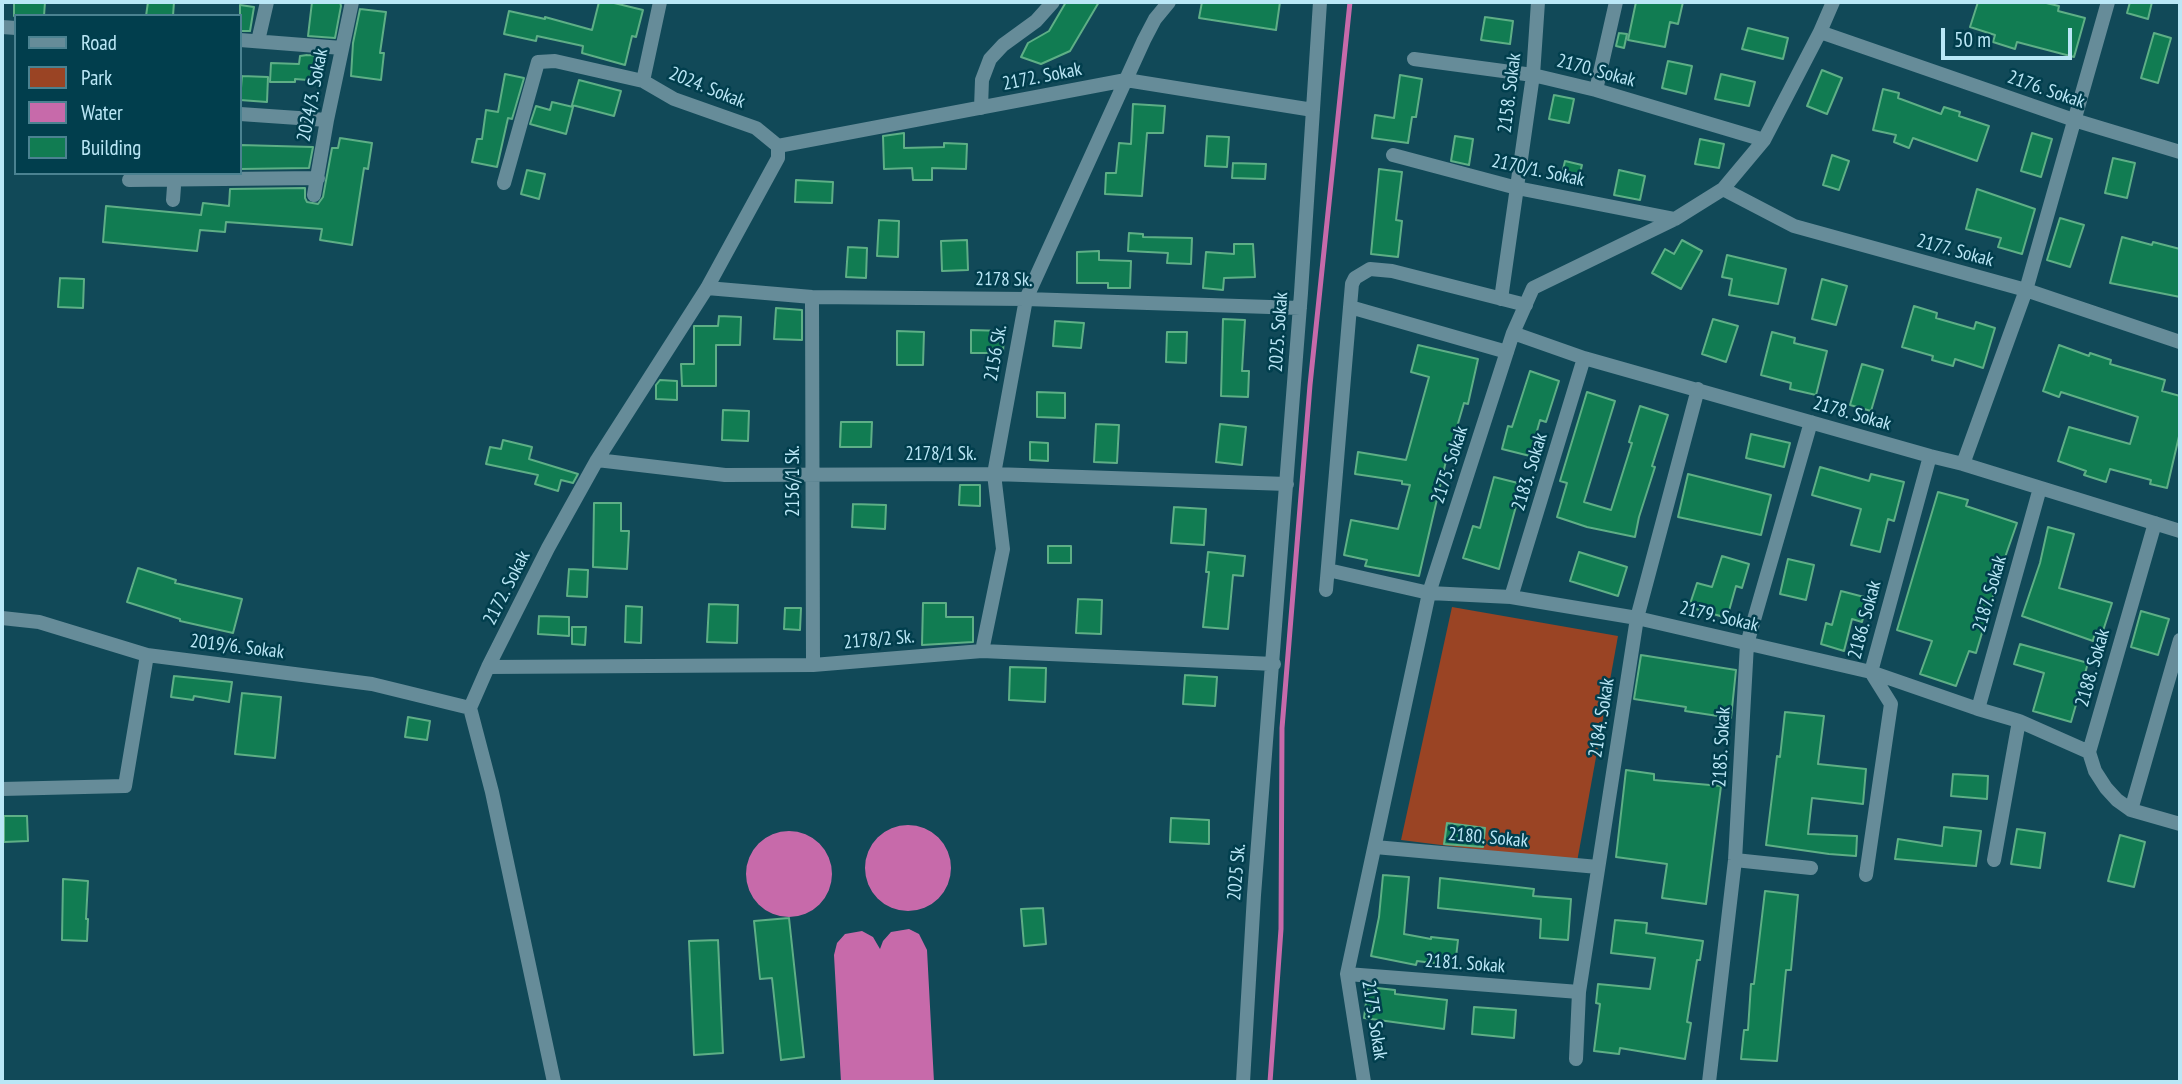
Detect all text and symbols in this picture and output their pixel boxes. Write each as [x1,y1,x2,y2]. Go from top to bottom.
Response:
legend [14,14,242,175]
scale bar [1944,14,2075,58]
text: 50 m [1954,26,1991,53]
text: Road [81,29,117,56]
street label: 2024/3. Sokak [293,46,333,144]
street label: 2170. Sokak [1554,50,1638,92]
street label: 2158. Sokak [1494,52,1526,134]
street label: 2172. Sokak [1000,58,1084,96]
street label: 2024. Sokak [666,62,748,114]
text: Park [81,64,112,91]
street label: 2176. Sokak [2004,66,2088,114]
text: Water [81,99,123,126]
text: Building [81,134,141,161]
street label: 2170/1. Sokak [1489,150,1587,192]
street label: 2177. Sokak [1914,230,1996,272]
street label: 2178 Sk. [975,268,1033,292]
street label: 2025. Sokak [1265,291,1293,373]
street label: 2156 Sk. [980,323,1012,383]
street label: 2178. Sokak [1810,392,1894,436]
street label: 2175. Sokak [1427,423,1473,507]
street label: 2183. Sokak [1507,430,1553,514]
street label: 2178/1 Sk. [905,444,977,466]
street label: 2156/1 Sk. [783,445,805,517]
street label: 2172. Sokak [479,547,535,629]
street label: 2187. Sokak [1968,553,2012,635]
street label: 2186. Sokak [1844,578,1886,662]
street label: 2179. Sokak [1677,597,1761,637]
street label: 2178/2 Sk. [843,626,915,654]
street label: 2188. Sokak [2071,626,2115,710]
street label: 2019/6. Sokak [189,630,285,664]
street label: 2184. Sokak [1584,677,1620,759]
street label: 2185. Sokak [1709,706,1735,788]
street label: 2180. Sokak [1447,823,1529,853]
street label: 2025 Sk. [1223,843,1251,901]
street label: 2181. Sokak [1424,950,1506,978]
street label: 2175. Sokak [1356,979,1392,1061]

